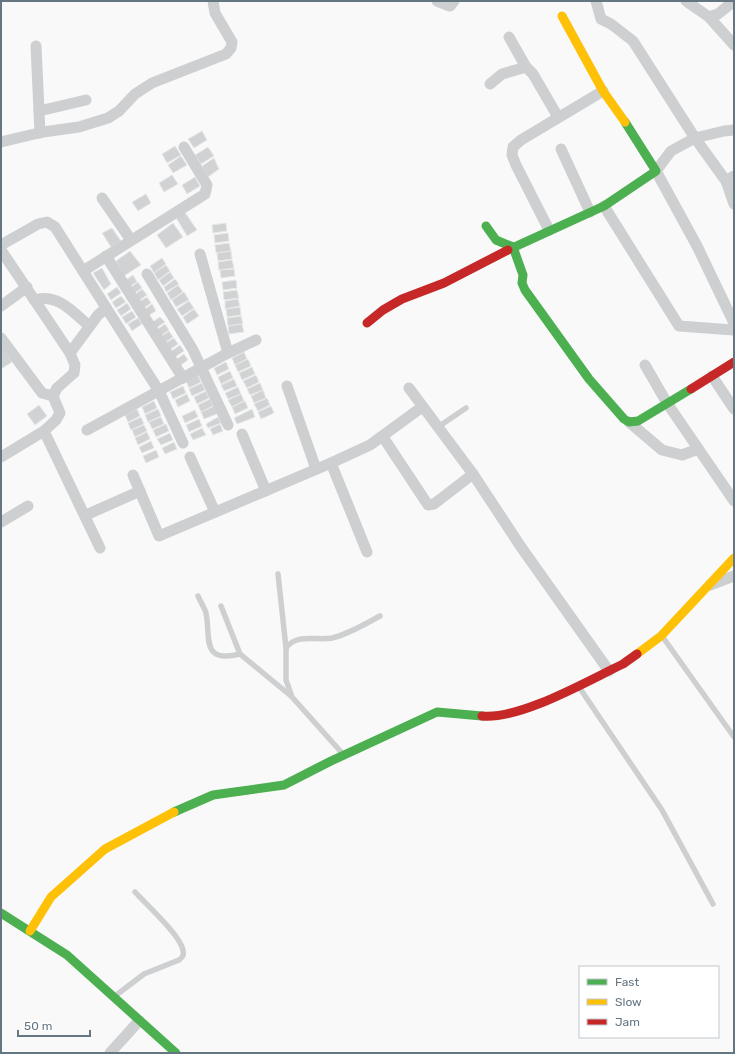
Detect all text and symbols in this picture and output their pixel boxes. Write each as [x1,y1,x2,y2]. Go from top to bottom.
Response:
legend [579,966,719,1038]
text: Fast [615,975,639,989]
text: Slow [615,995,642,1009]
scale bar [18,1012,90,1038]
text: Jam [615,1015,640,1029]
text: 50 m [24,1019,52,1033]

